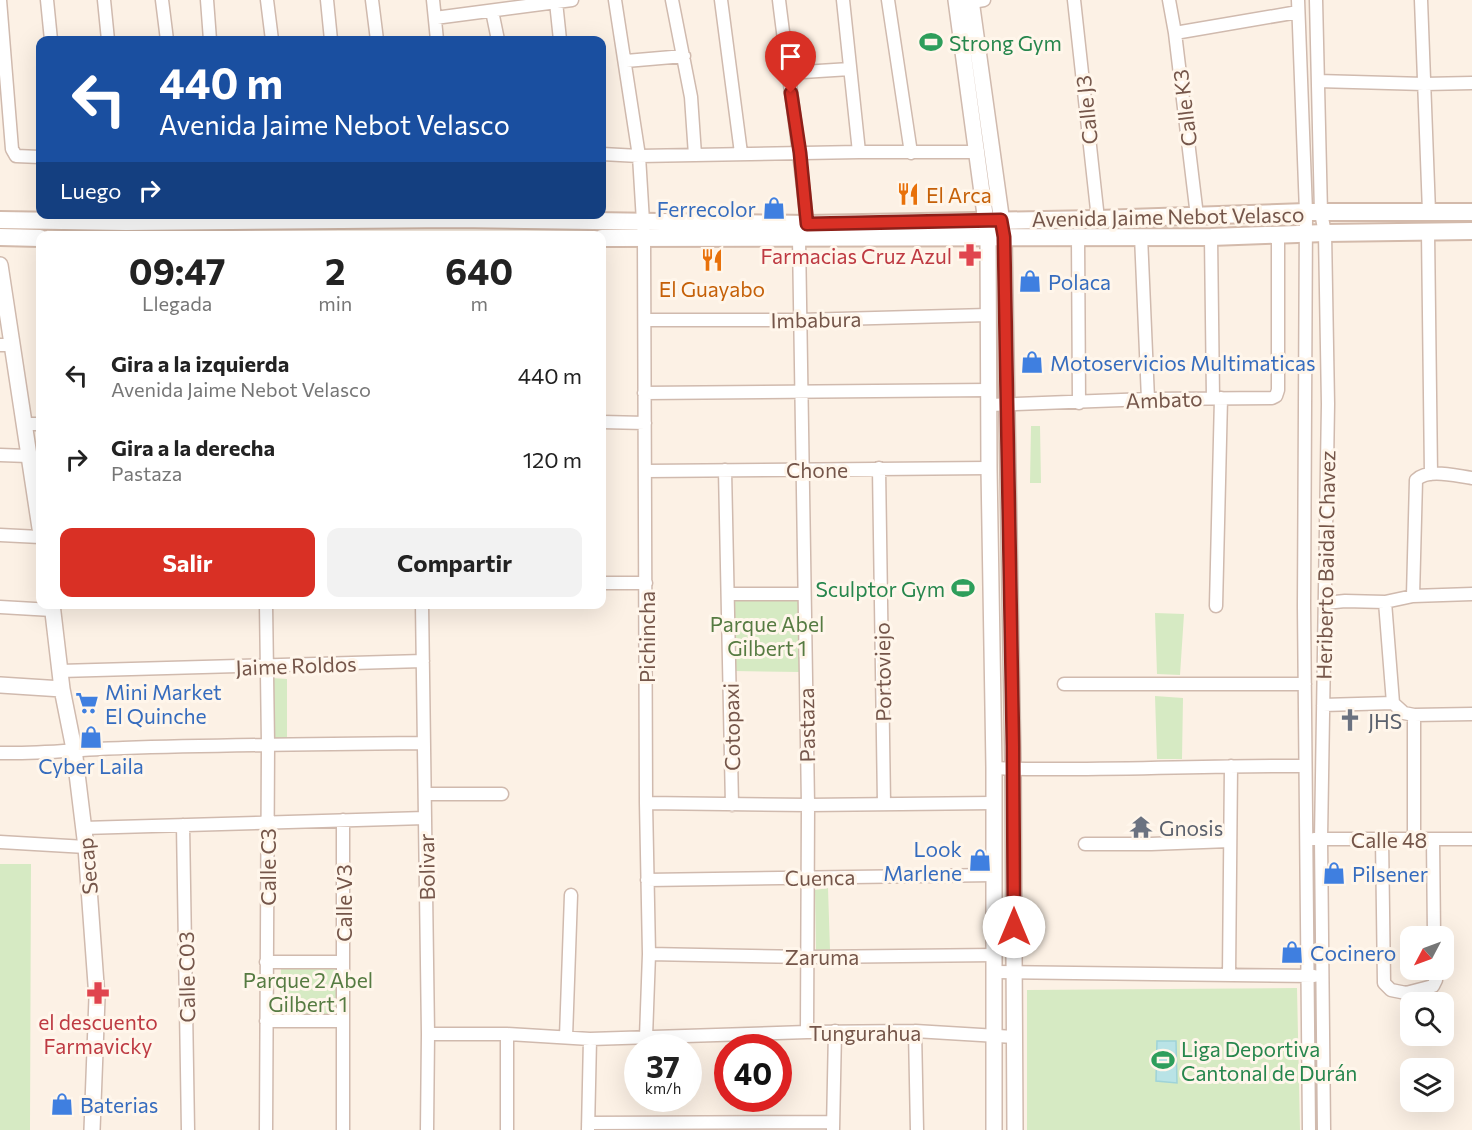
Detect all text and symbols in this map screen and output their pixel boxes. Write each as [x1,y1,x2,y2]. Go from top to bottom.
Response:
sports icon: Strong Gym [918,29,944,55]
place label: Strong Gym [949,30,1062,55]
pin [765,31,816,93]
icon: arrive [774,40,807,73]
text: 440 m [159,56,283,108]
icon: left [60,60,138,138]
street label: Calle K3 [1167,68,1201,148]
street label: Calle J3 [1070,74,1102,146]
text: Avenida Jaime Nebot Velasco [159,108,510,141]
icon: right [133,174,166,207]
text: Luego [60,177,121,204]
restaurant icon: El Arca [895,181,921,207]
place label: El Arca [926,182,992,207]
shop icon: Ferrecolor [761,195,787,221]
place label: Ferrecolor [657,196,756,221]
street label: Avenida Jaime Nebot Velasco [1031,201,1305,231]
pharmacy icon: Farmacias Cruz Azul [957,242,983,268]
place label: Farmacias Cruz Azul [760,243,952,268]
restaurant icon: El Guayabo [699,247,725,273]
text: 09:47 [129,248,226,292]
text: 2 [325,248,346,292]
text: 640 [445,248,513,292]
shop icon: Polaca [1017,268,1043,294]
place label: Polaca [1048,269,1111,294]
place label: El Guayabo [659,276,765,301]
text: Llegada [142,291,212,315]
text: min [318,291,352,315]
text: m [470,291,488,315]
street label: Imbabura [770,306,862,332]
shop icon: Motoservicios Multimaticas [1019,349,1045,375]
text: Gira a la izquierda [111,350,289,377]
place label: Motoservicios Multimaticas [1050,350,1315,375]
icon: left [60,359,93,392]
text: 440 m [518,362,582,389]
text: Avenida Jaime Nebot Velasco [111,377,371,401]
street label: Ambato [1125,385,1203,413]
text: Gira a la derecha [111,434,275,461]
icon: right [60,443,93,476]
text: 120 m [523,446,582,473]
street label: Heriberto Baidal Chavez [1311,450,1339,680]
street label: Chone [786,457,848,482]
text: Pastaza [111,461,182,485]
button: Salir [60,528,315,597]
button: Compartir [327,528,582,597]
sports icon: Sculptor Gym [950,575,976,601]
place label: Sculptor Gym [815,576,945,601]
street label: Pichincha [634,591,659,683]
park label: Parque Abel Gilbert 1 [710,611,824,660]
street label: Portoviejo [869,622,895,722]
street label: Jaime Roldos [235,650,357,680]
place label: Mini Market El Quinche [105,679,222,728]
street label: Cotopaxi [718,683,744,771]
street label: Pastaza [793,687,819,763]
supermarket icon: Mini Market El Quinche [74,690,100,716]
church icon: JHS [1337,707,1363,733]
place label: JHS [1368,708,1402,733]
shop icon: Cyber Laila [78,724,104,750]
place label: Cyber Laila [38,753,144,778]
temple icon: Gnosis [1128,814,1154,840]
place label: Gnosis [1159,815,1223,840]
street label: Calle 48 [1351,827,1427,852]
street label: Calle C3 [255,828,280,906]
street label: Bolivar [413,833,439,901]
street label: Secap [72,836,102,896]
place label: Look Marlene [883,836,962,885]
shop icon: Look Marlene [967,847,993,873]
shop icon: Pilsener [1321,860,1347,886]
place label: Pilsener [1352,861,1428,886]
street label: Calle V3 [331,864,356,942]
street label: Cuenca [784,864,856,890]
position arrow [982,895,1046,959]
north arrow [1400,926,1454,980]
map controls [1400,926,1454,1112]
street label: Calle C03 [173,931,199,1023]
shop icon: Cocinero [1279,939,1305,965]
place label: Cocinero [1310,940,1396,965]
street label: Zaruma [785,944,859,969]
park label: Parque 2 Abel Gilbert 1 [243,967,373,1016]
pharmacy icon: el descuento Farmavicky [85,980,111,1006]
button: search [1400,992,1454,1046]
place label: el descuento Farmavicky [38,1009,158,1058]
street label: Tungurahua [809,1020,921,1045]
speed limit sign: 40 [714,1034,792,1112]
place label: Liga Deportiva Cantonal de Durán [1181,1036,1357,1085]
text: 37 [646,1047,680,1084]
sports icon: Liga Deportiva Cantonal de Durán [1150,1047,1176,1073]
button: layers [1400,1058,1454,1112]
text: km/h [645,1079,681,1097]
shop icon: Baterias [49,1091,75,1117]
place label: Baterias [80,1092,158,1117]

